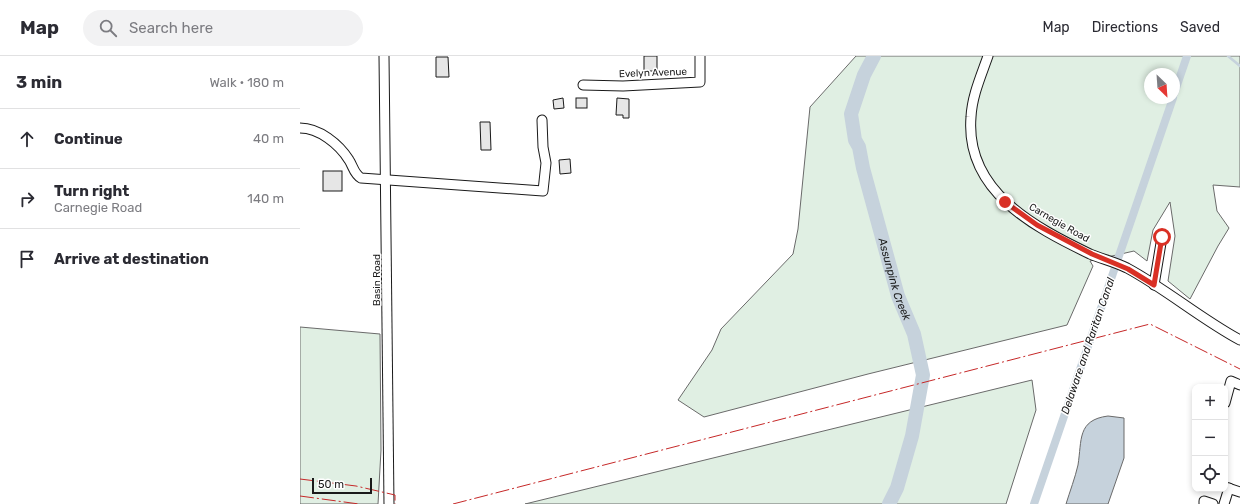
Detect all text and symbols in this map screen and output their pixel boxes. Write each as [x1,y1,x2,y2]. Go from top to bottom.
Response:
search box [83,10,363,46]
text: Map [20,16,59,39]
icon: search [97,17,119,39]
text: Search here [129,19,213,37]
text: Map [1043,19,1070,36]
text: Directions [1092,19,1158,36]
text: Saved [1180,19,1220,36]
street label: Evelyn Avenue [619,66,688,80]
north arrow [1144,68,1180,104]
text: 3 min [16,72,62,92]
text: Walk · 180 m [209,75,284,90]
icon: ahead [16,128,38,150]
text: Continue [54,130,123,148]
text: 40 m [253,131,284,146]
text: Turn right [54,182,129,200]
icon: right [16,188,38,210]
text: 140 m [247,191,284,206]
route end [996,193,1014,211]
text: Carnegie Road [54,200,142,215]
street label: Carnegie Road [1027,201,1091,245]
route start [1153,228,1171,246]
water label: Assunpink Creek [876,236,914,323]
icon: arrive [16,248,38,270]
text: Arrive at destination [54,250,209,268]
street label: Basin Road [371,254,383,306]
water label: Delaware and Raritan Canal [1058,276,1118,416]
map controls [1192,384,1228,492]
button: + [1192,384,1228,420]
button: − [1192,420,1228,456]
button: locate [1192,456,1228,492]
scale bar [312,476,372,495]
text: 50 m [318,478,344,491]

